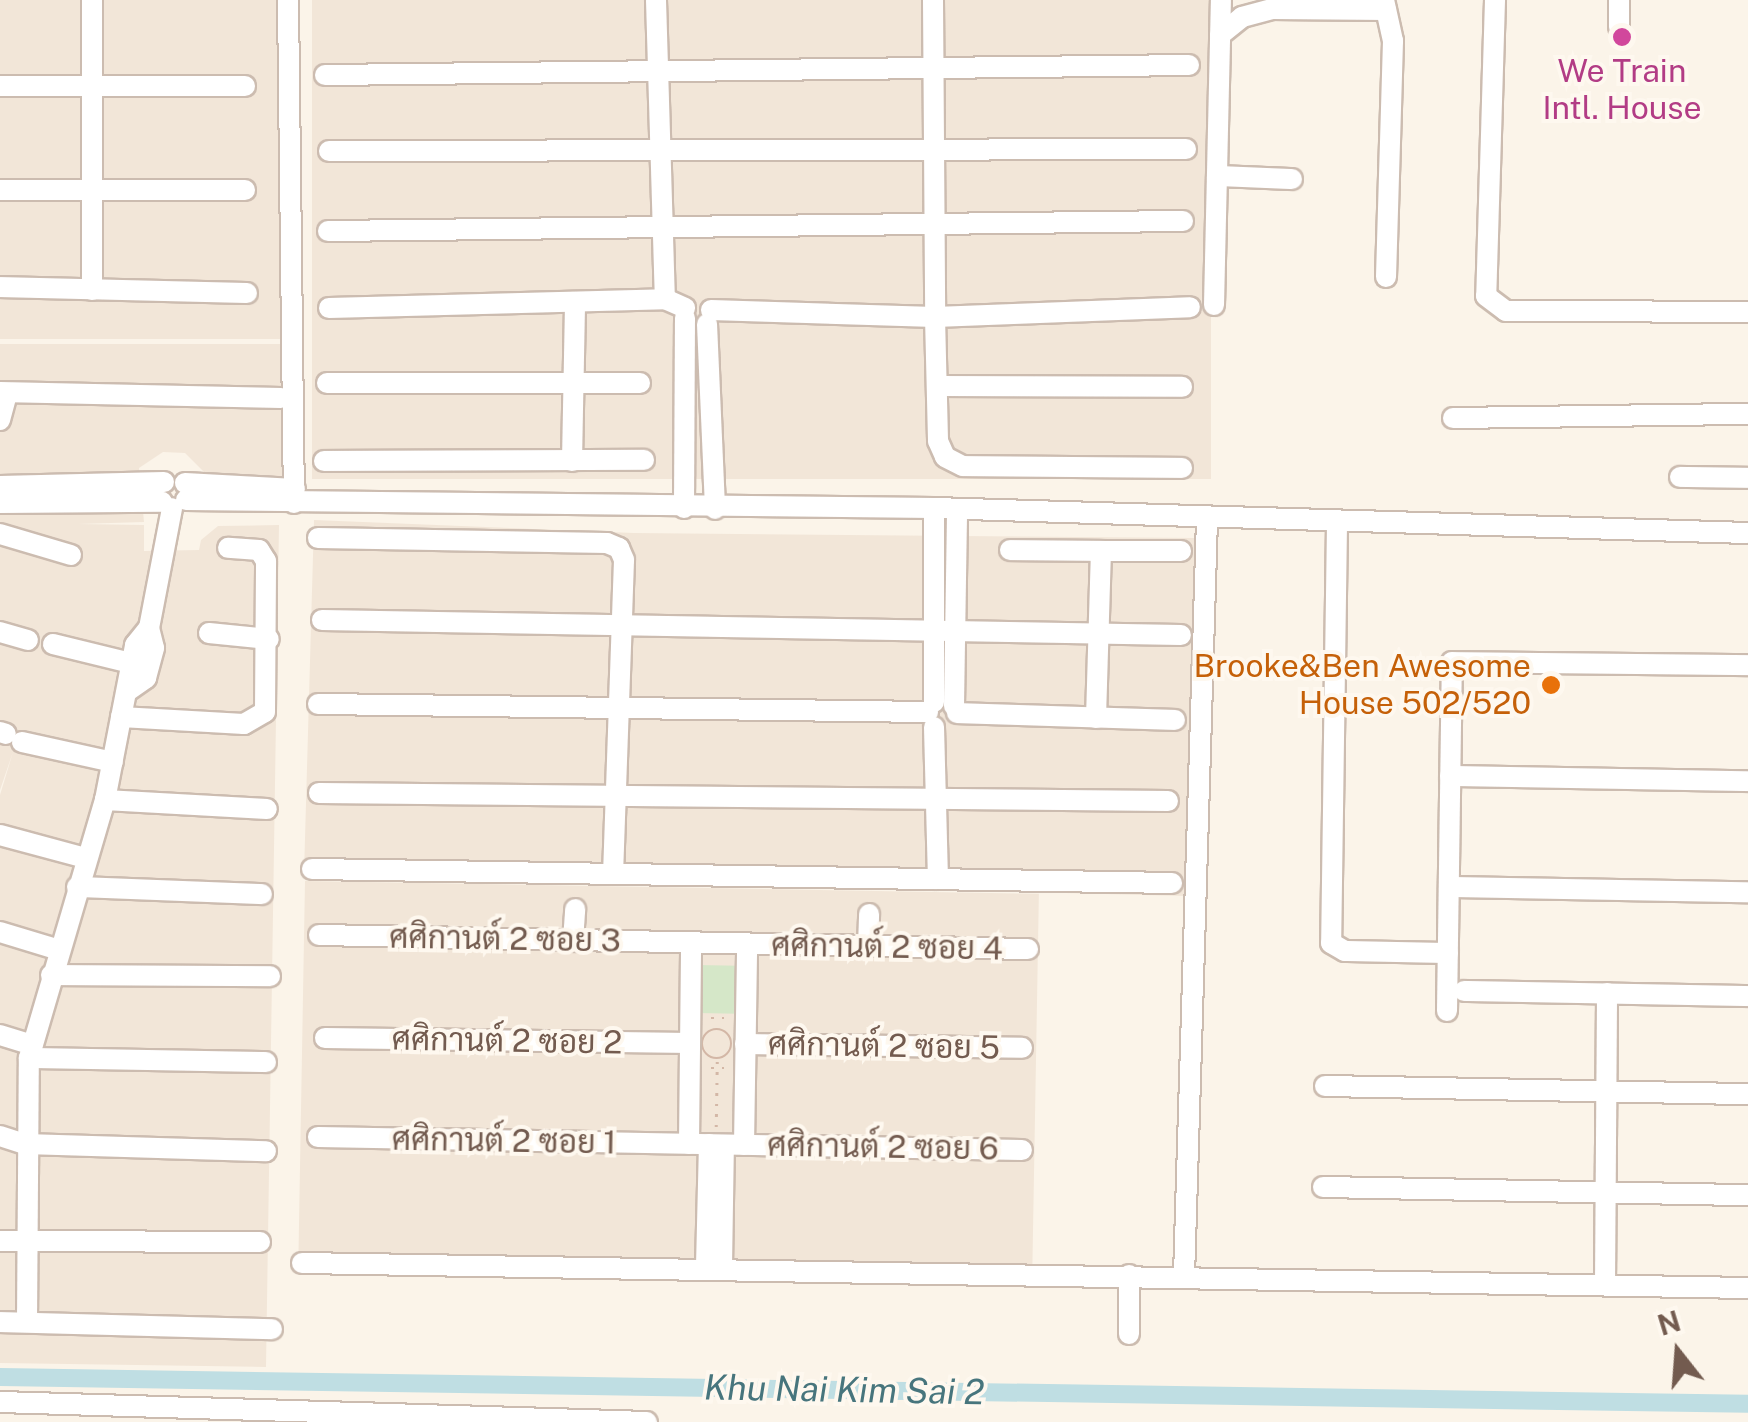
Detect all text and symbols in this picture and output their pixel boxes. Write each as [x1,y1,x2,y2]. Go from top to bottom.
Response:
marker: We Train Intl. House [1611,26,1633,48]
place label: We Train Intl. House [1542,53,1702,128]
place label: Brooke&Ben Awesome House 502/520 [1194,648,1531,723]
marker: Brooke&Ben Awesome House 502/520 [1540,674,1562,696]
street label: ศศิกานต์ 2 ซอย 3 [389,918,621,960]
street label: ศศิกานต์ 2 ซอย 4 [771,926,1003,968]
street label: ศศิกานต์ 2 ซอย 2 [391,1020,623,1062]
street label: ศศิกานต์ 2 ซอย 5 [768,1025,1000,1067]
street label: ศศิกานต์ 2 ซอย 1 [391,1120,617,1162]
street label: ศศิกานต์ 2 ซอย 6 [767,1126,999,1168]
north arrow [1628,1302,1728,1402]
text: N [1654,1304,1684,1342]
water label: Khu Nai Kim Sai 2 [704,1367,984,1413]

